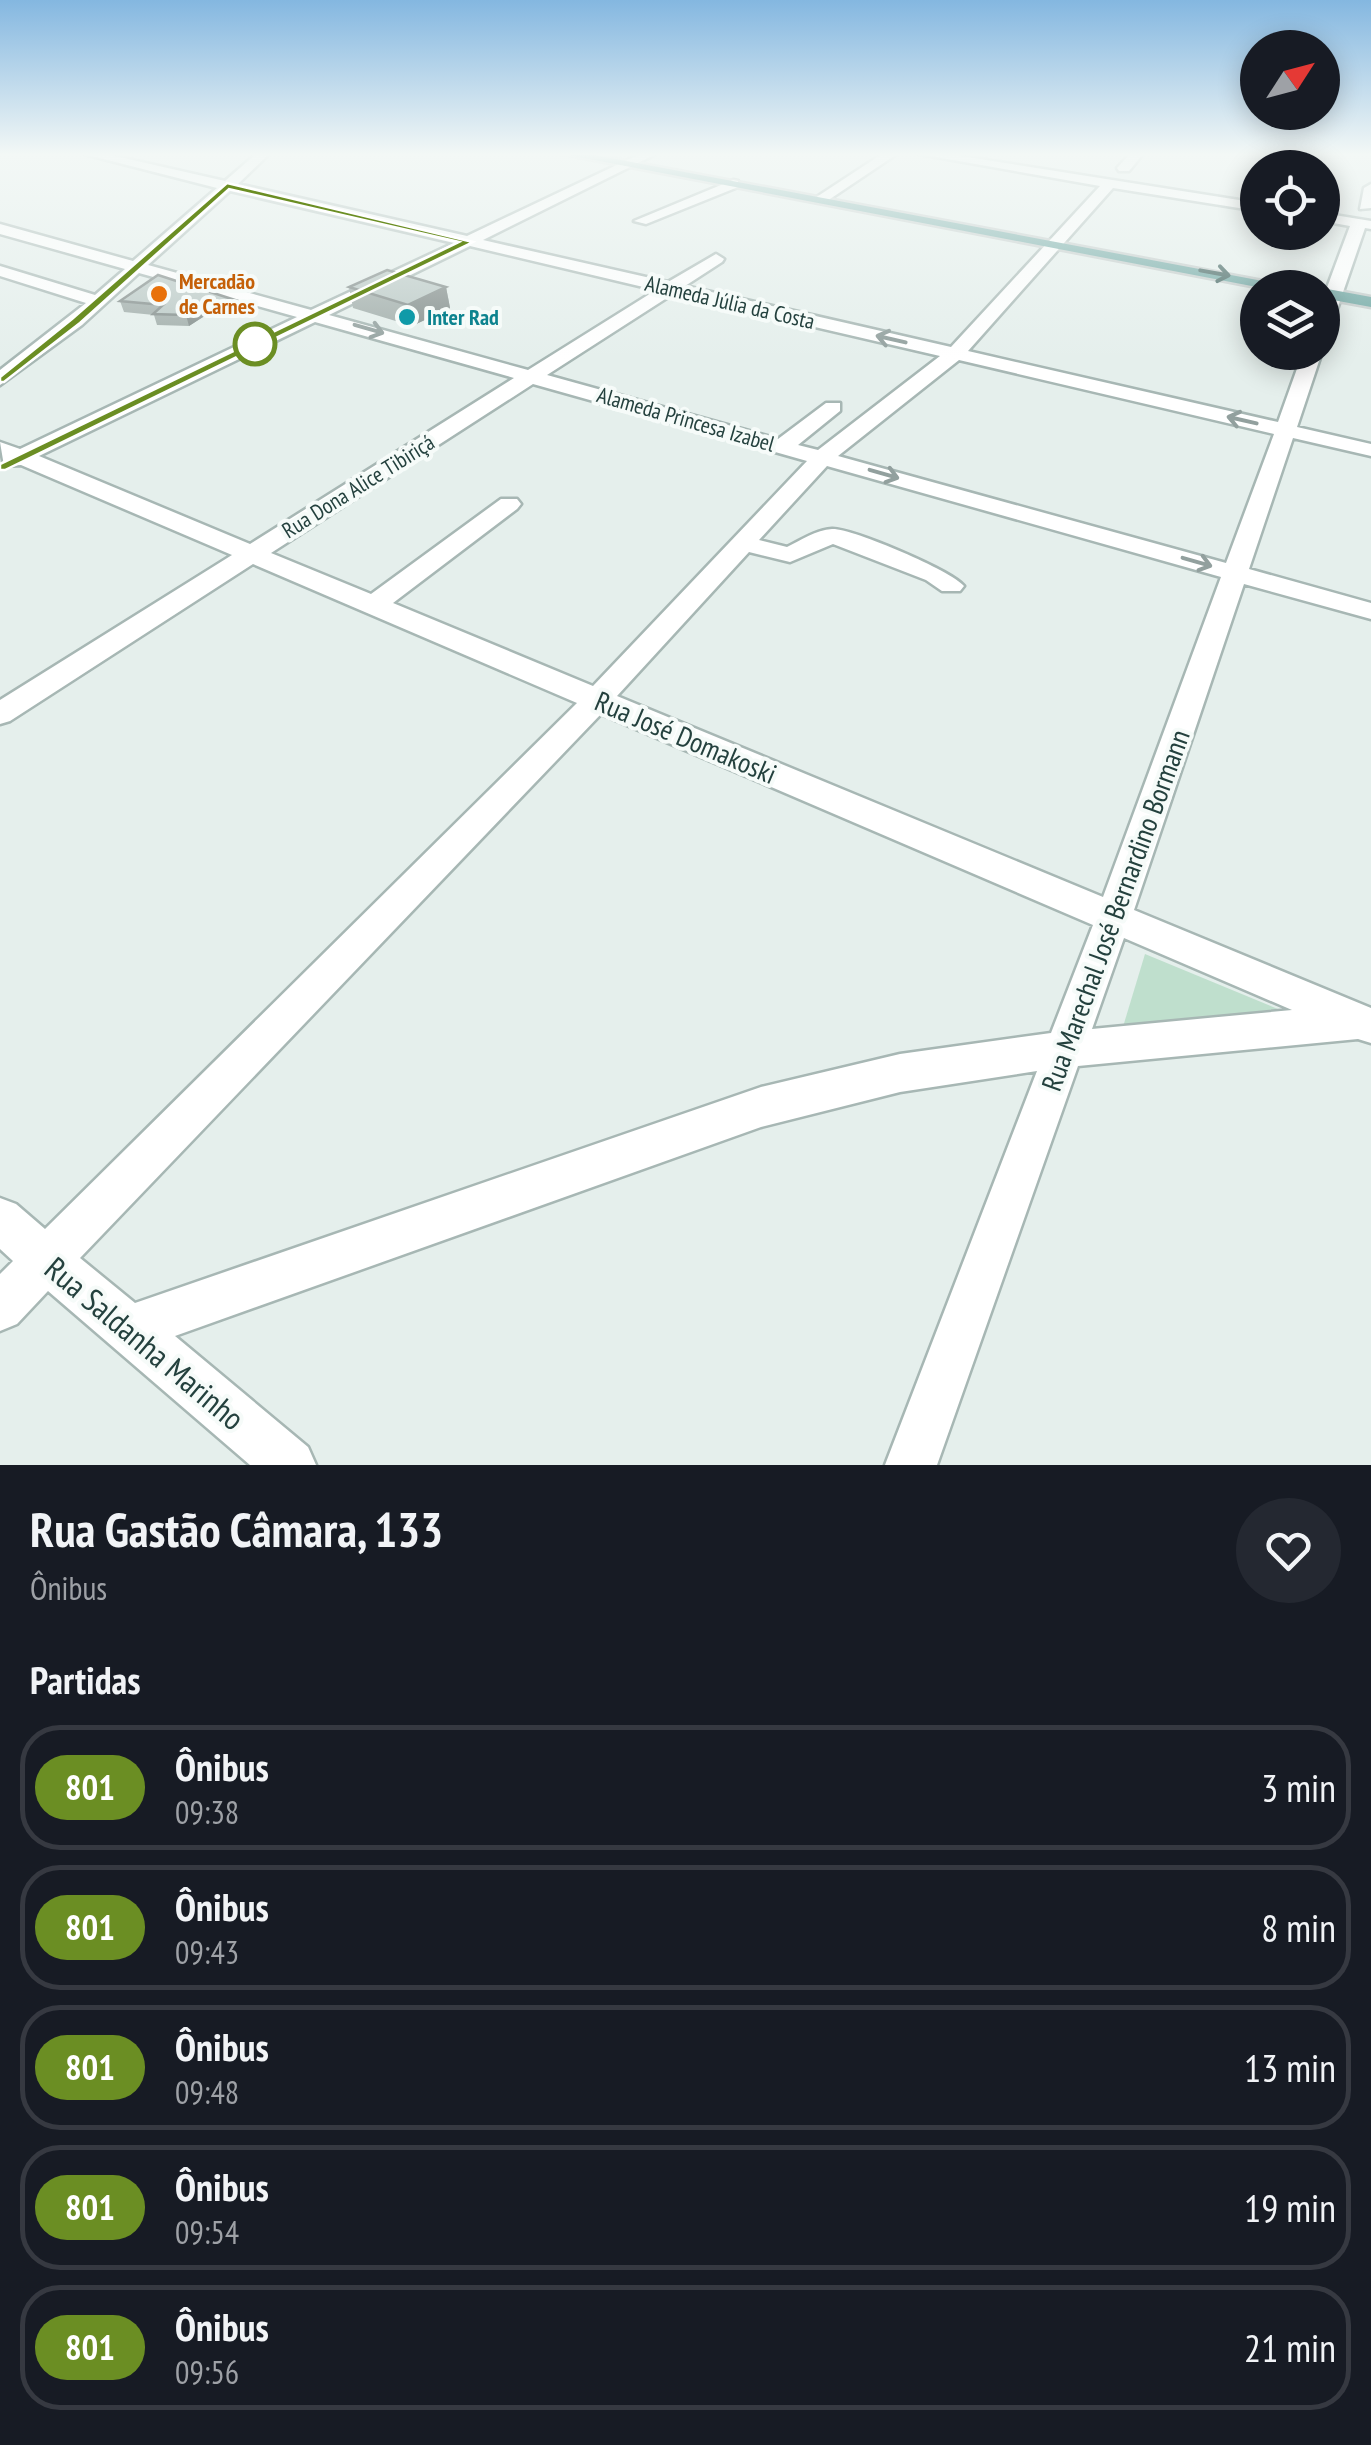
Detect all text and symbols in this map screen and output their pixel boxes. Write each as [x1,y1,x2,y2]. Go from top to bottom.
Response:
north arrow [1240,30,1340,130]
map controls [1240,30,1340,370]
button: locate [1240,150,1340,250]
one-way arrow [1198,264,1231,283]
place label: Mercadão de Carnes [179,267,255,320]
street label: Alameda Júlia da Costa [642,269,818,335]
button: layers [1240,270,1340,370]
marker: Mercadão de Carnes [148,283,170,305]
place label: Inter Rad [427,303,499,331]
marker: Inter Rad [396,306,418,328]
one-way arrow [353,321,384,340]
unlabelled marker [234,323,276,365]
one-way arrow [876,329,908,347]
street label: Alameda Princesa Izabel [594,380,779,458]
one-way arrow [1227,410,1259,428]
street label: Rua Dona Alice Tibiriçá [277,428,439,544]
one-way arrow [868,466,899,485]
one-way arrow [1181,554,1212,573]
street label: Rua José Domakoski [590,682,782,792]
street label: Rua Marechal José Bernardino Bormann [1032,724,1198,1096]
street label: Rua Saldanha Marinho [37,1247,253,1439]
text: Rua Gastão Câmara, 133 [30,1498,443,1560]
button: heart [1236,1498,1341,1603]
text: Ônibus [30,1567,107,1609]
text: Partidas [30,1655,141,1704]
text: Ônibus [175,1742,269,1791]
text: 3 min [1261,1763,1336,1812]
text: 801 [65,1764,115,1810]
text: 09:38 [175,1791,239,1833]
text: Ônibus [175,1882,269,1931]
text: 8 min [1261,1903,1336,1952]
text: 801 [65,1904,115,1950]
text: 09:43 [175,1931,239,1973]
text: Ônibus [175,2022,269,2071]
text: 13 min [1244,2043,1336,2092]
text: 801 [65,2044,115,2090]
text: 09:48 [175,2071,239,2113]
text: Ônibus [175,2162,269,2211]
text: 19 min [1244,2183,1336,2232]
text: 801 [65,2184,115,2230]
text: 09:54 [175,2211,239,2253]
text: Ônibus [175,2302,269,2351]
text: 21 min [1244,2323,1336,2372]
text: 801 [65,2324,115,2370]
text: 09:56 [175,2351,239,2393]

